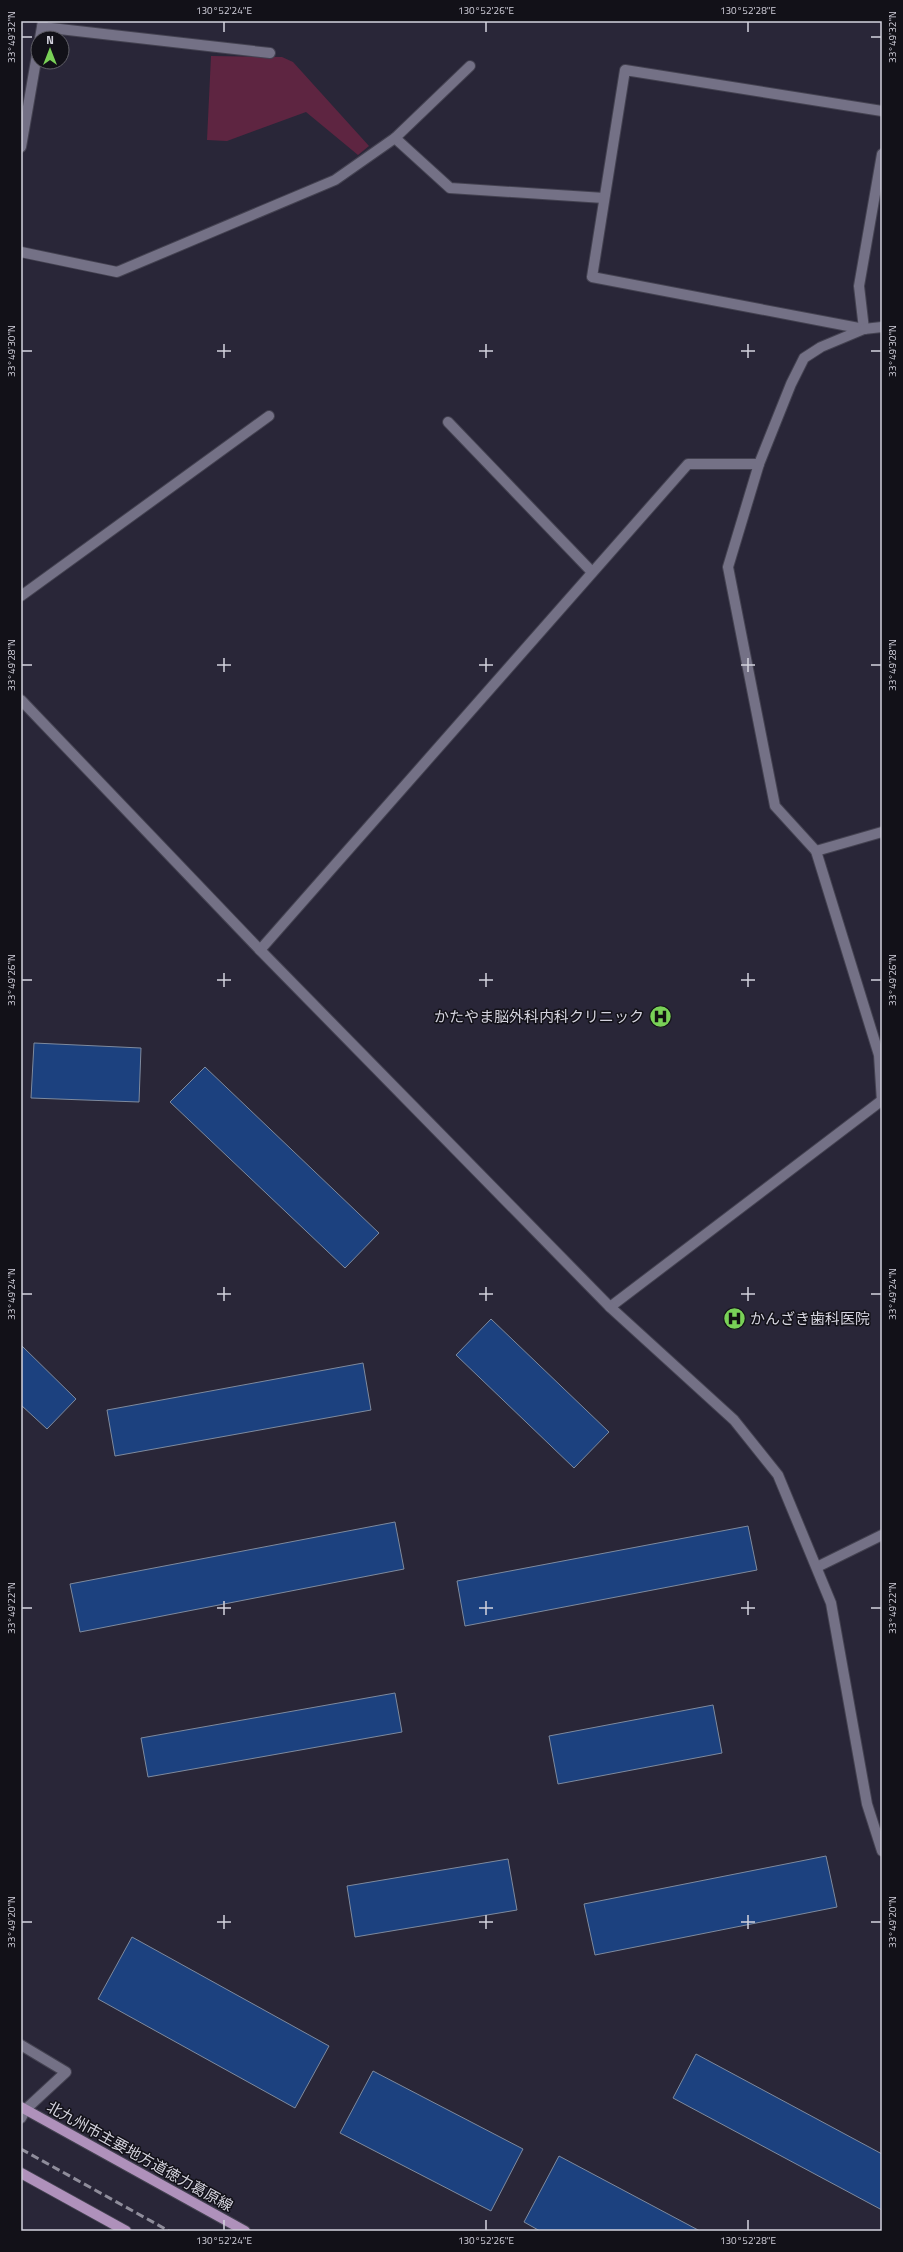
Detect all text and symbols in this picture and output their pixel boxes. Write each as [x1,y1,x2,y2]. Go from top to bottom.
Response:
text: 130°52'24"E [196,3,253,18]
text: 130°52'26"E [458,3,515,18]
text: 130°52'28"E [720,3,777,18]
text: 33°49'32"N [4,11,19,63]
text: 33°49'32"N [885,11,900,63]
north arrow [30,30,70,70]
text: N [46,32,54,48]
text: 33°49'30"N [4,325,19,377]
text: 33°49'30"N [885,325,900,377]
text: 33°49'28"N [4,639,19,691]
text: 33°49'28"N [885,639,900,691]
text: 33°49'26"N [4,954,19,1006]
text: 33°49'26"N [885,954,900,1006]
hospital icon: かたやま脳外科内科クリニック [647,1003,673,1029]
place label: かたやま脳外科内科クリニック [434,1005,644,1028]
text: 33°49'24"N [4,1268,19,1320]
text: 33°49'24"N [885,1268,900,1320]
hospital icon: かんざき歯科医院 [721,1305,747,1331]
place label: かんざき歯科医院 [750,1307,870,1330]
text: 33°49'22"N [4,1582,19,1634]
text: 33°49'22"N [885,1582,900,1634]
text: 33°49'20"N [4,1896,19,1948]
text: 33°49'20"N [885,1896,900,1948]
street label: 北九州市主要地方道徳力葛原線 [43,2095,237,2217]
text: 130°52'24"E [196,2233,253,2248]
text: 130°52'26"E [458,2233,515,2248]
text: 130°52'28"E [720,2233,777,2248]

